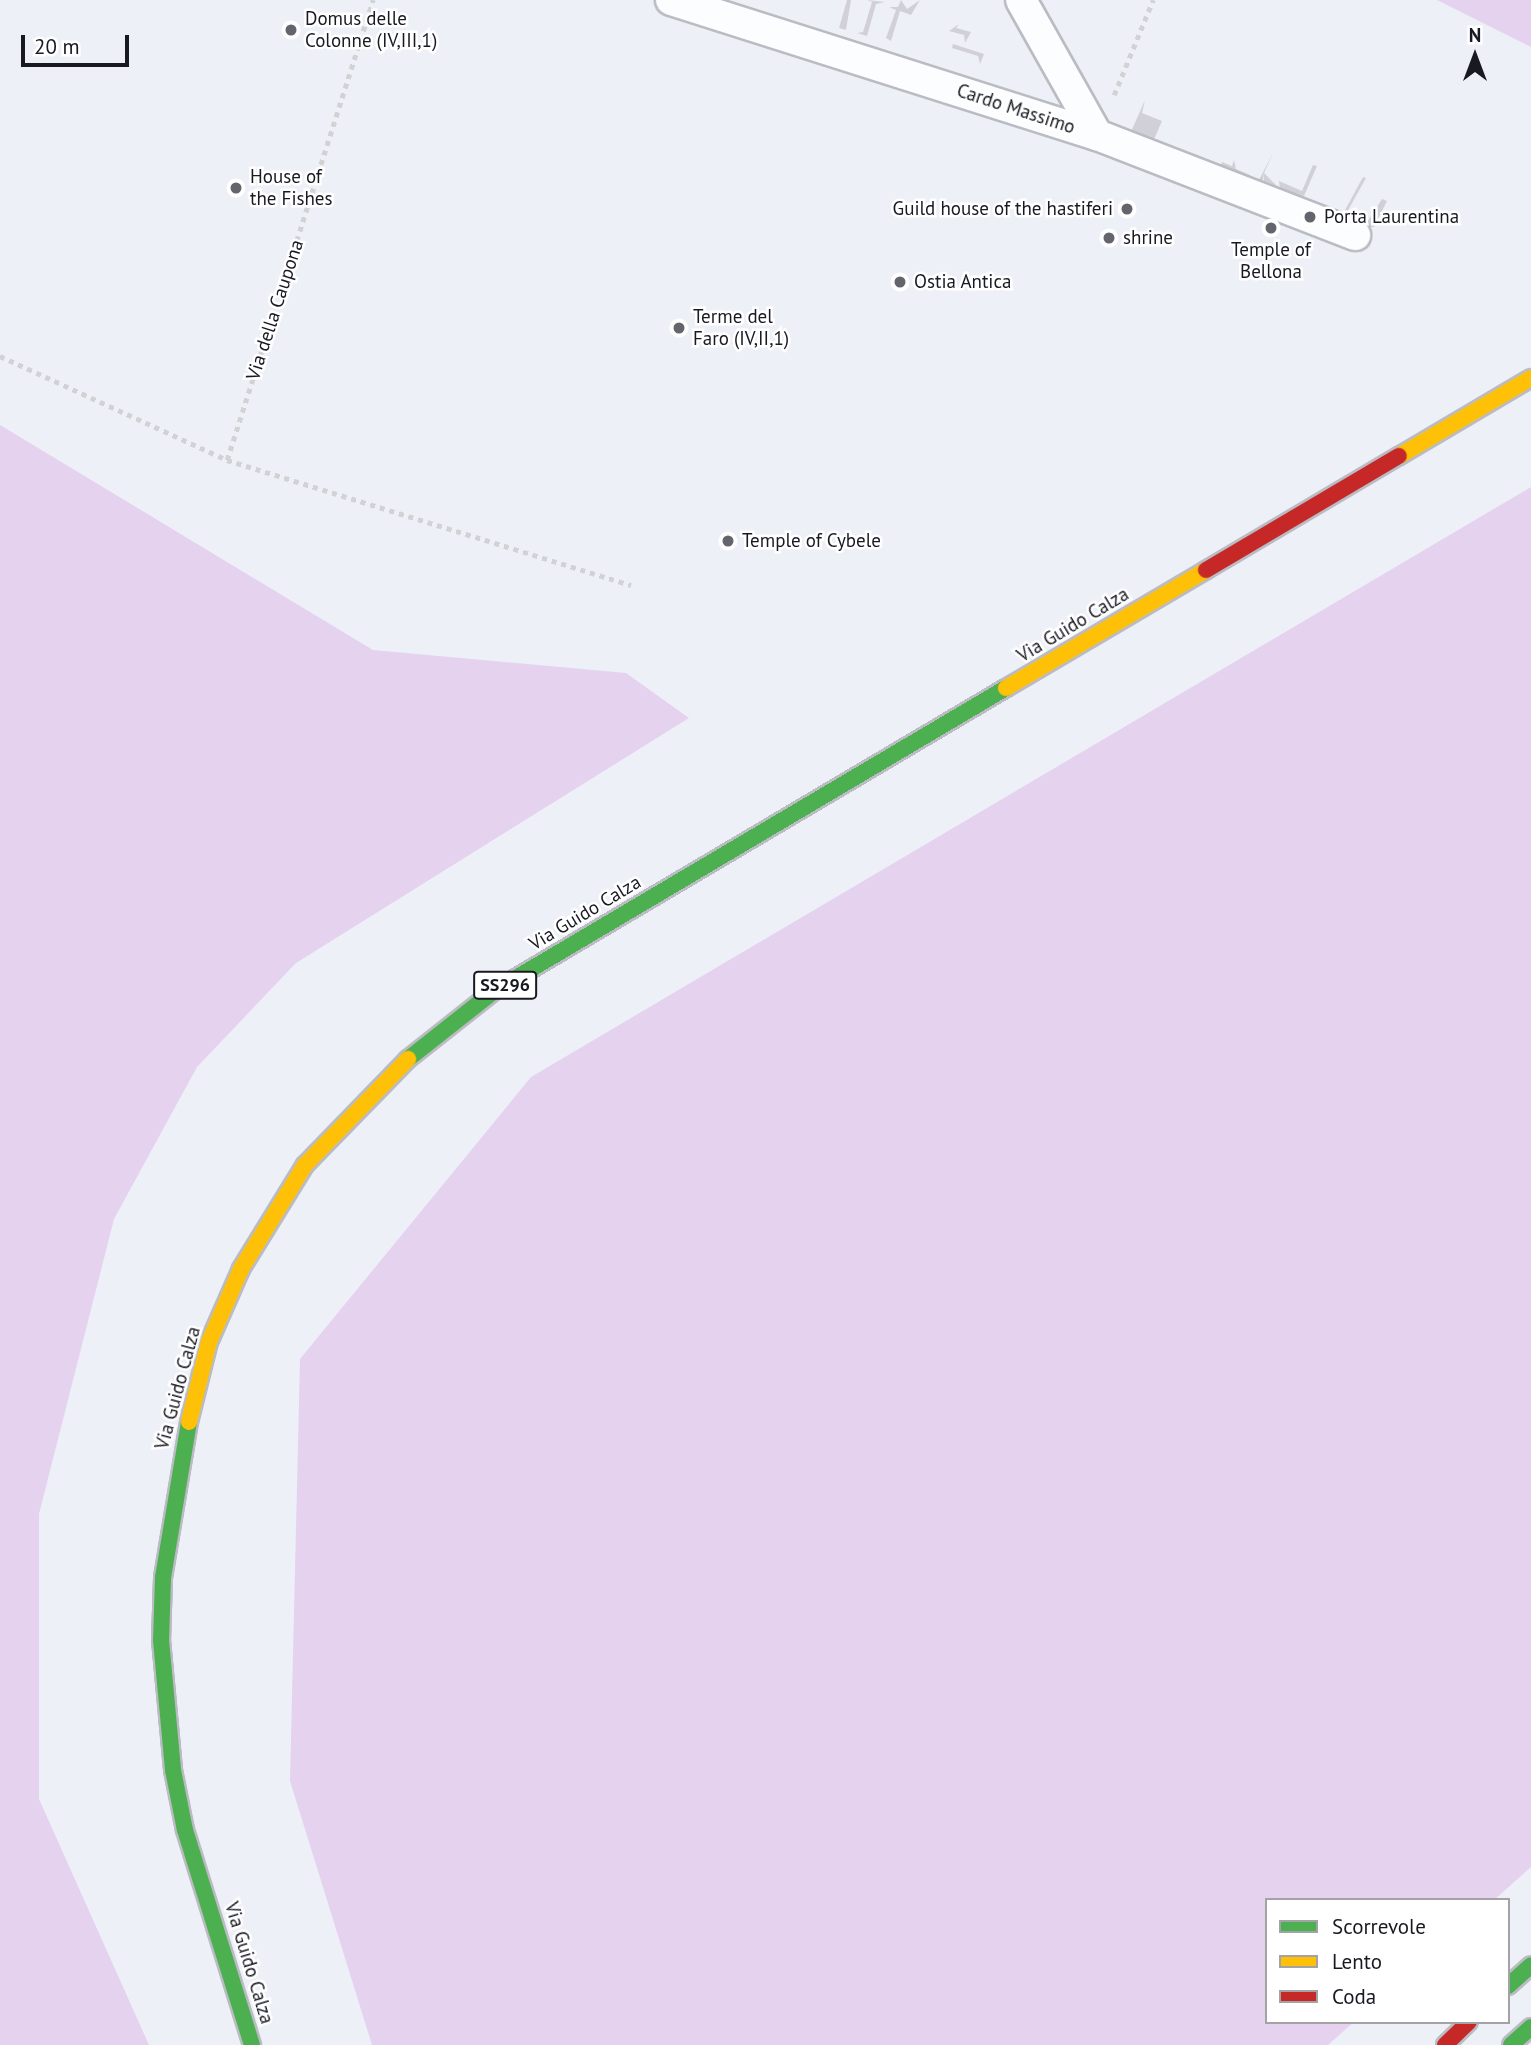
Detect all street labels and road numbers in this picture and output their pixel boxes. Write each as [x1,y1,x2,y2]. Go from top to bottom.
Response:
street label: Cardo Massimo [954,79,1078,139]
street label: Via della Caupona [242,237,308,383]
street label: Via Guido Calza [1013,583,1133,667]
street label: Via Guido Calza [525,871,645,955]
road number: SS296 [472,970,538,1000]
street label: Via Guido Calza [151,1324,205,1452]
street label: Via Guido Calza [220,1899,278,2027]

